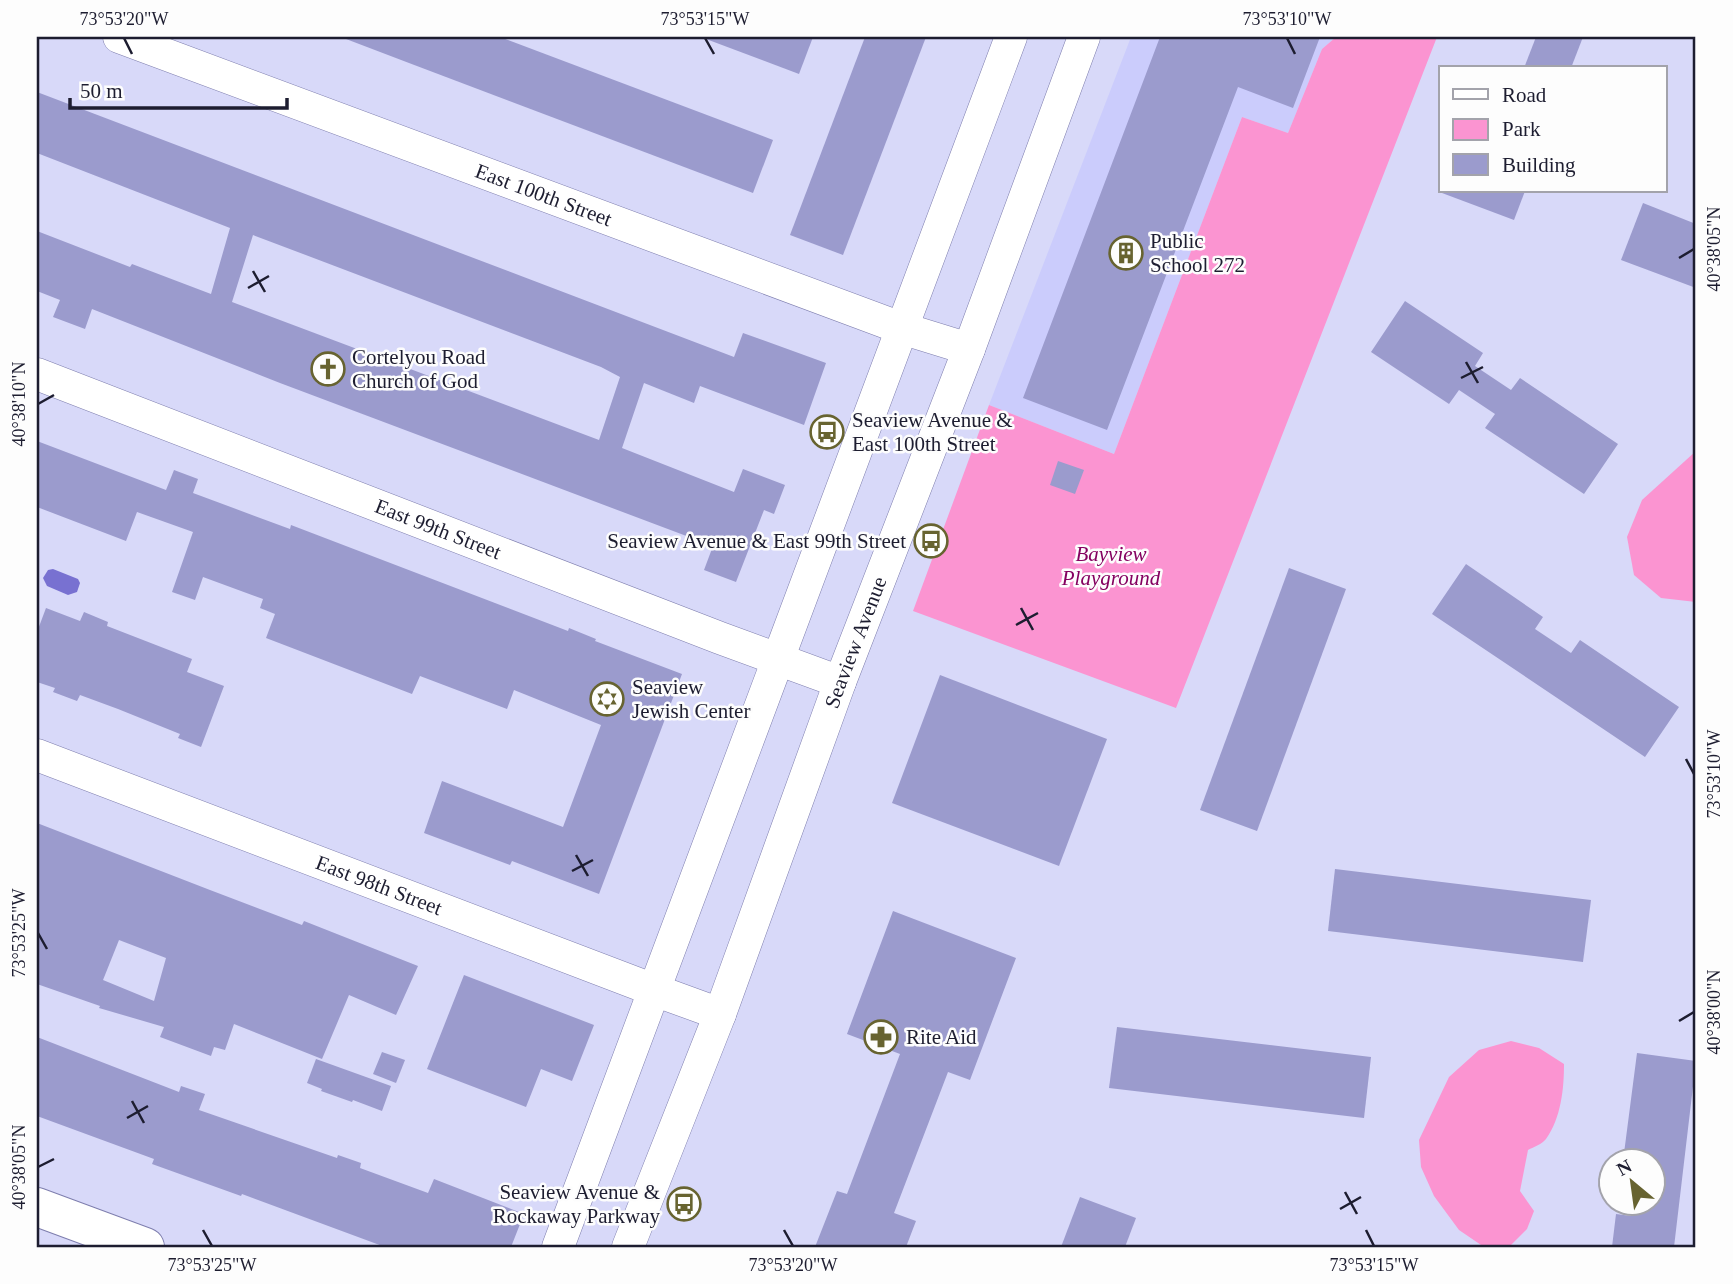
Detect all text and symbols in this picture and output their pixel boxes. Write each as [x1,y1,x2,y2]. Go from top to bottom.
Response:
text: 73°53'20"W [80,9,168,29]
text: 73°53'15"W [661,9,749,29]
text: 73°53'10"W [1243,9,1331,29]
scale bar [70,66,287,110]
legend [1439,66,1666,192]
text: 50 m [80,79,123,103]
text: Road [1502,83,1547,107]
text: Park [1502,117,1541,141]
text: Building [1502,153,1576,177]
street label: East 100th Street [472,159,615,231]
text: 40°38'05"N [1704,207,1724,291]
place label: Public School 272 [1150,229,1245,277]
building icon: Public School 272 [1107,234,1145,272]
place label: Cortelyou Road Church of God [352,345,486,393]
church icon: Cortelyou Road Church of God [309,350,347,388]
text: 40°38'10"N [9,362,29,446]
place label: Seaview Avenue & East 100th Street [852,408,1013,456]
bus stop icon: Seaview Avenue & East 100th Street [808,413,846,451]
street label: East 99th Street [372,494,505,564]
bus stop icon: Seaview Avenue & East 99th Street [912,522,950,560]
place label: Seaview Avenue & East 99th Street [607,529,906,553]
park label: Bayview Playground [1061,542,1161,590]
street label: Seaview Avenue [820,573,892,712]
place label: Seaview Jewish Center [632,675,750,723]
synagogue icon: Seaview Jewish Center [588,680,626,718]
text: 73°53'10"W [1704,730,1724,818]
street label: East 98th Street [313,850,446,920]
text: 73°53'25"W [9,889,29,977]
text: 40°38'00"N [1704,970,1724,1054]
pharmacy icon: Rite Aid [862,1018,900,1056]
place label: Rite Aid [906,1025,977,1049]
text: 40°38'05"N [9,1125,29,1209]
north arrow [1596,1148,1666,1218]
text: N [1613,1155,1635,1180]
place label: Seaview Avenue & Rockaway Parkway [493,1180,660,1228]
bus stop icon: Seaview Avenue & Rockaway Parkway [665,1185,703,1223]
text: 73°53'25"W [168,1255,256,1275]
text: 73°53'20"W [749,1255,837,1275]
text: 73°53'15"W [1330,1255,1418,1275]

